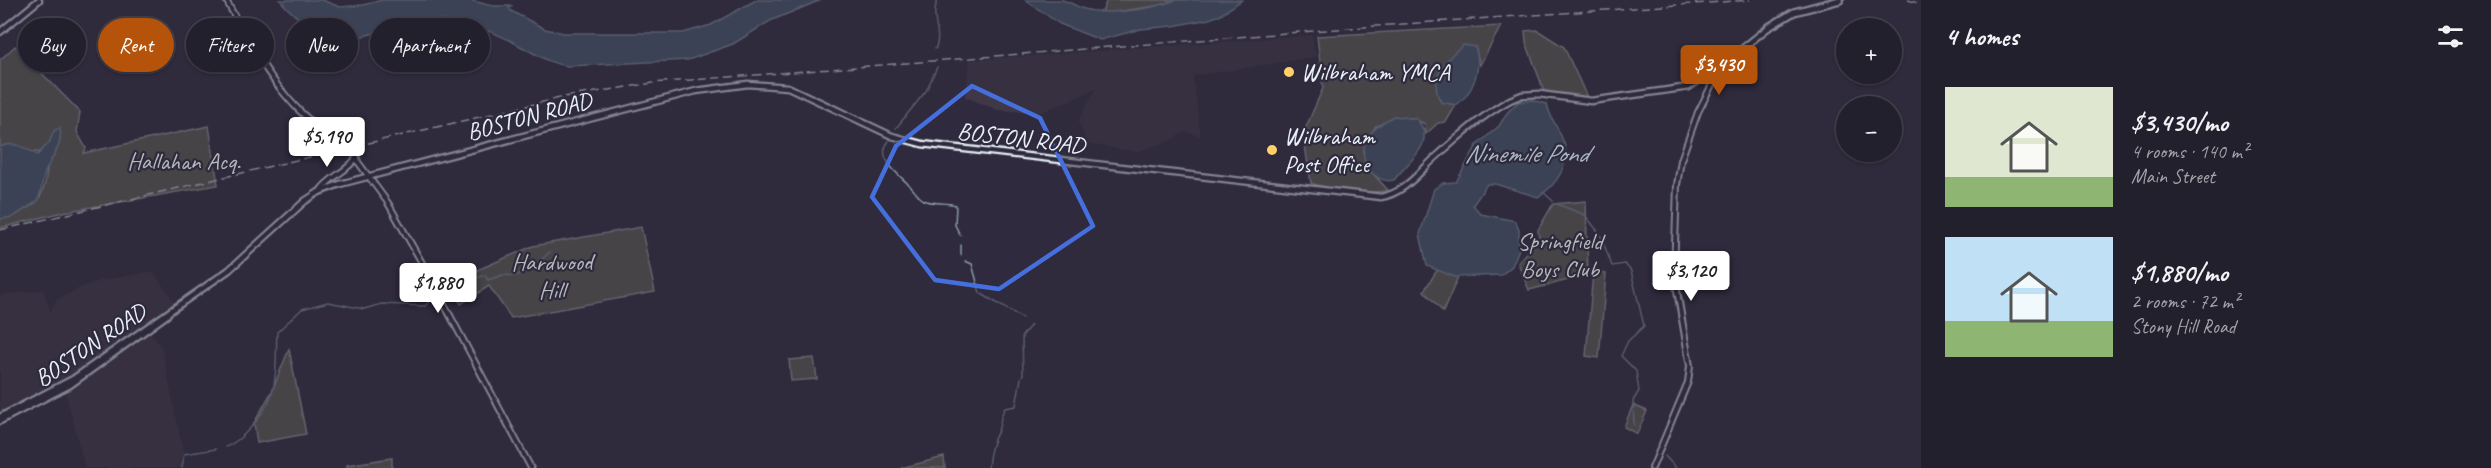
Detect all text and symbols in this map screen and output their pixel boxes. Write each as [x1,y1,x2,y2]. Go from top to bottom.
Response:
chip: Buy [18,18,86,72]
chip: Rent [98,18,174,72]
chip: Filters [186,18,274,72]
chip: New [286,18,358,72]
chip: Apartment [370,18,490,72]
map controls [1836,18,1902,162]
button: + [1836,18,1902,84]
text: 4 homes [1945,20,2018,53]
icon: filters [2434,20,2467,53]
pin: $3,430 [1670,45,1768,96]
text: $3,430 [1695,52,1743,77]
place label: Wilbraham YMCA [1301,57,1451,87]
marker: Wilbraham YMCA [1282,65,1296,79]
street label: BOSTON ROAD [463,84,597,147]
button: − [1836,96,1902,162]
text: $3,430/mo [2131,106,2228,139]
icon: home [1993,111,2065,183]
street label: BOSTON ROAD [956,115,1088,161]
pin: $5,190 [278,117,376,168]
place label: Wilbraham Post Office [1284,121,1376,179]
text: $5,190 [303,124,351,149]
water label: Ninemile Pond [1464,137,1595,170]
text: 4 rooms · 140 m² [2131,139,2248,164]
marker: Wilbraham Post Office [1265,143,1279,157]
park label: Hallahan Acq. [127,146,241,176]
text: Main Street [2131,164,2215,189]
park label: Springfield Boys Club [1517,226,1606,284]
park label: Hardwood Hill [512,247,596,305]
pin: $3,120 [1642,251,1740,302]
text: $1,880/mo [2131,256,2228,289]
text: $3,120 [1667,258,1715,283]
icon: home [1993,261,2065,333]
pin: $1,880 [389,263,487,314]
text: $1,880 [414,270,462,295]
text: 2 rooms · 72 m² [2131,289,2239,314]
street label: BOSTON ROAD [29,296,153,393]
text: Stony Hill Road [2131,314,2236,339]

